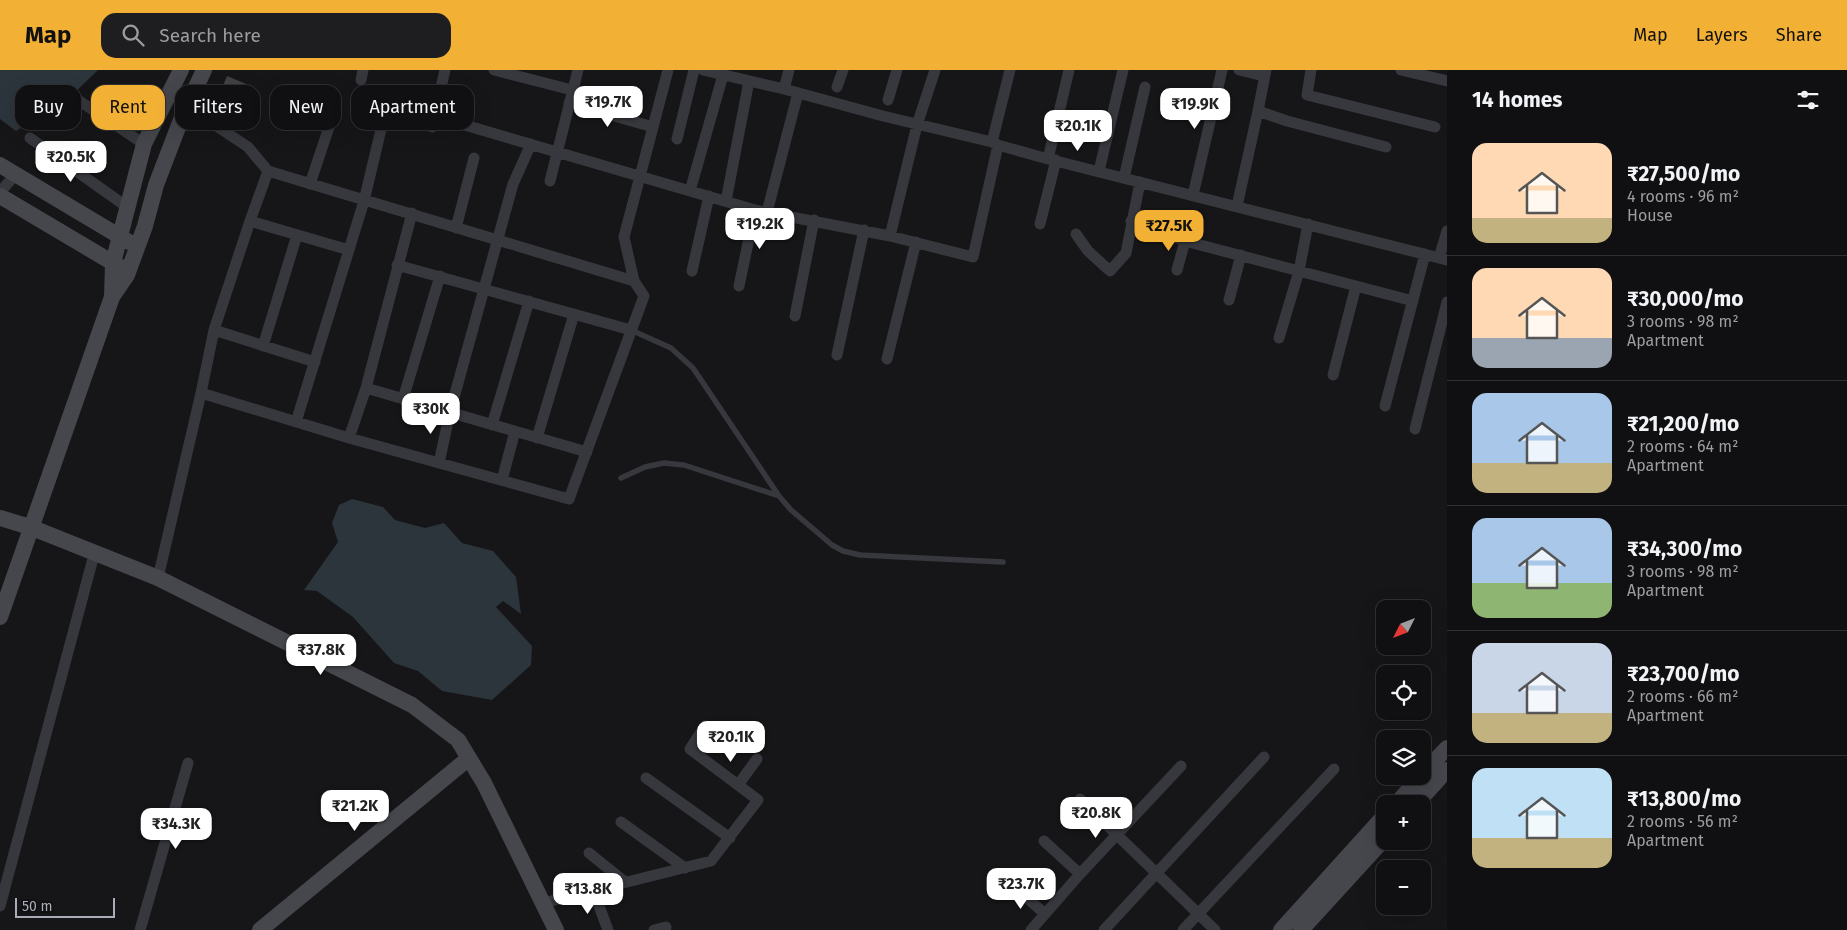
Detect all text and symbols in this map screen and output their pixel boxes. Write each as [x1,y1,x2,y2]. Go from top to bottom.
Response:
search box [101,13,451,58]
text: Map [25,21,71,49]
icon: search [119,21,147,49]
text: Search here [159,24,261,47]
text: Map [1633,24,1668,46]
text: Layers [1696,24,1748,46]
text: Share [1776,24,1822,46]
chip: Buy [15,85,81,130]
chip: Rent [91,85,165,130]
chip: Filters [175,85,260,130]
chip: New [270,85,341,130]
chip: Apartment [351,85,474,130]
pin: ₹19.7K [567,85,649,128]
icon: filters [1794,86,1822,114]
text: 14 homes [1472,87,1562,113]
pin: ₹19.9K [1154,88,1236,130]
text: ₹19.7K [585,92,631,111]
text: ₹19.9K [1171,94,1219,113]
pin: ₹20.1K [1037,109,1119,152]
text: ₹20.1K [1055,116,1101,135]
pin: ₹20.5K [30,140,112,183]
text: ₹20.5K [46,147,96,166]
text: ₹27,500/mo [1627,161,1740,187]
icon: home [1512,163,1572,223]
text: 4 rooms · 96 m² [1627,187,1739,206]
text: House [1627,206,1673,225]
pin: ₹19.2K [719,208,801,250]
pin: ₹27.5K [1128,210,1210,252]
text: ₹19.2K [736,214,784,233]
text: ₹27.5K [1146,216,1192,235]
text: ₹30,000/mo [1627,286,1744,312]
icon: home [1512,288,1572,348]
text: 3 rooms · 98 m² [1627,312,1739,331]
text: Apartment [1627,331,1704,350]
pin: ₹30K [401,392,461,435]
text: ₹30K [413,399,449,418]
text: ₹21,200/mo [1627,411,1739,437]
icon: home [1512,413,1572,473]
text: 2 rooms · 64 m² [1627,437,1738,456]
text: Apartment [1627,456,1704,475]
text: ₹34,300/mo [1627,536,1742,562]
icon: home [1512,538,1572,598]
text: 3 rooms · 98 m² [1627,562,1739,581]
text: Apartment [1627,581,1704,600]
north arrow [1376,600,1431,655]
map controls [1376,600,1431,915]
pin: ₹37.8K [280,634,362,676]
text: ₹37.8K [297,640,345,659]
text: ₹23,700/mo [1627,661,1740,687]
icon: home [1512,663,1572,723]
button: locate [1376,665,1431,720]
text: 2 rooms · 66 m² [1627,687,1738,706]
text: Apartment [1627,706,1704,725]
pin: ₹20.1K [690,720,772,763]
text: ₹20.1K [708,727,754,746]
button: layers [1376,730,1431,785]
text: ₹13,800/mo [1627,786,1741,812]
icon: home [1512,788,1572,848]
pin: ₹21.2K [314,790,396,832]
button: + [1376,795,1431,850]
text: ₹21.2K [332,796,378,815]
pin: ₹20.8K [1055,796,1137,839]
text: ₹20.8K [1071,803,1121,822]
pin: ₹34.3K [135,808,217,850]
text: 2 rooms · 56 m² [1627,812,1738,831]
text: ₹34.3K [152,814,200,833]
text: Apartment [1627,831,1704,850]
button: − [1376,860,1431,915]
pin: ₹23.7K [980,868,1062,910]
pin: ₹13.8K [547,872,629,915]
text: ₹23.7K [998,874,1044,893]
text: ₹13.8K [564,879,612,898]
scale bar [15,895,115,918]
text: 50 m [22,898,53,915]

